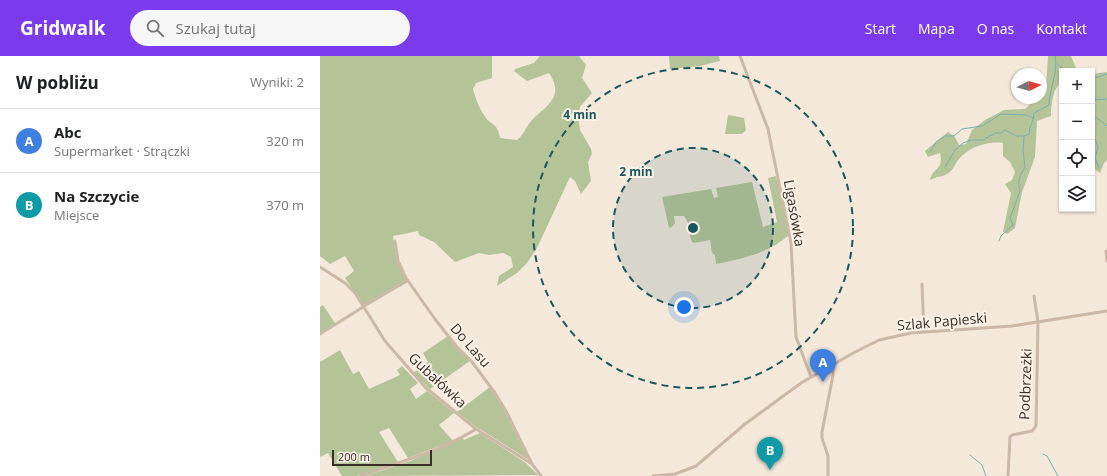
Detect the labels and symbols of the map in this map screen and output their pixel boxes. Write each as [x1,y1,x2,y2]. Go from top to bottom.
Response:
north arrow [1011,68,1047,104]
text: 4 min [563,106,597,123]
text: 2 min [619,163,653,180]
street label: Ligasówka [780,178,810,248]
centre of rings [686,221,700,235]
your location [674,297,694,317]
street label: Szlak Papieski [896,308,988,334]
street label: Do Lasu [447,319,495,371]
street label: Gubałówka [405,348,471,412]
street label: Podbrzeżki [1014,348,1036,420]
pin: A [810,349,836,382]
pin: B [757,437,783,470]
scale bar [332,448,432,467]

